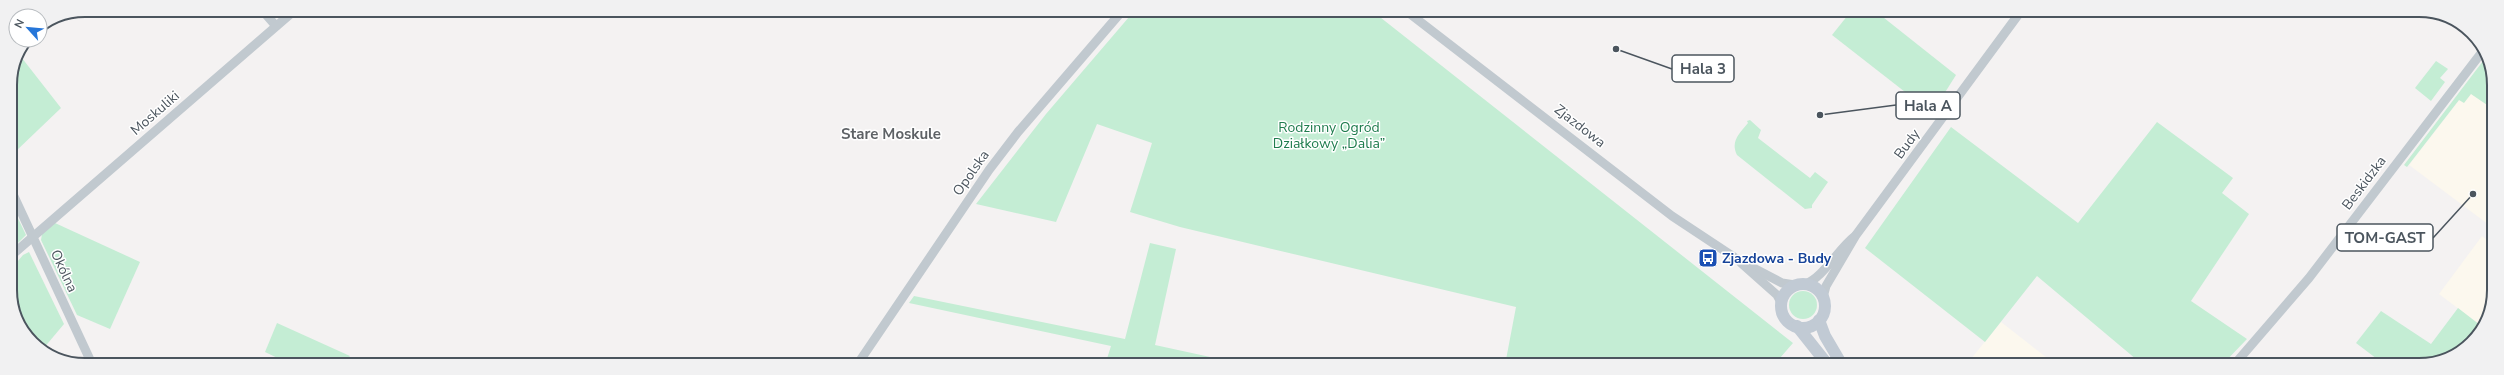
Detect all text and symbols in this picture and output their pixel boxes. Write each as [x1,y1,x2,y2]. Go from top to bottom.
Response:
north arrow [8,8,48,48]
text: N [11,17,28,31]
callout: Hala 3 [1672,55,1734,82]
text: Hala 3 [1680,59,1726,79]
street label: Moskuliki [127,86,183,140]
callout: Hala A [1896,92,1960,119]
text: Hala A [1904,96,1953,116]
street label: Zjazdowa [1550,100,1610,152]
park label: Rodzinny Ogród Działkowy „Dalia” [1273,118,1385,153]
district label: Stare Moskule [841,124,941,144]
street label: Budy [1890,125,1925,163]
street label: Opolska [948,146,994,200]
street label: Beskidzka [2337,152,2391,214]
callout: TOM-GAST [2337,224,2433,251]
text: TOM-GAST [2345,228,2426,248]
street label: Okólna [46,247,82,295]
bus stop icon: Zjazdowa - Budy [1697,247,1719,269]
place label: Zjazdowa - Budy [1722,249,1832,268]

